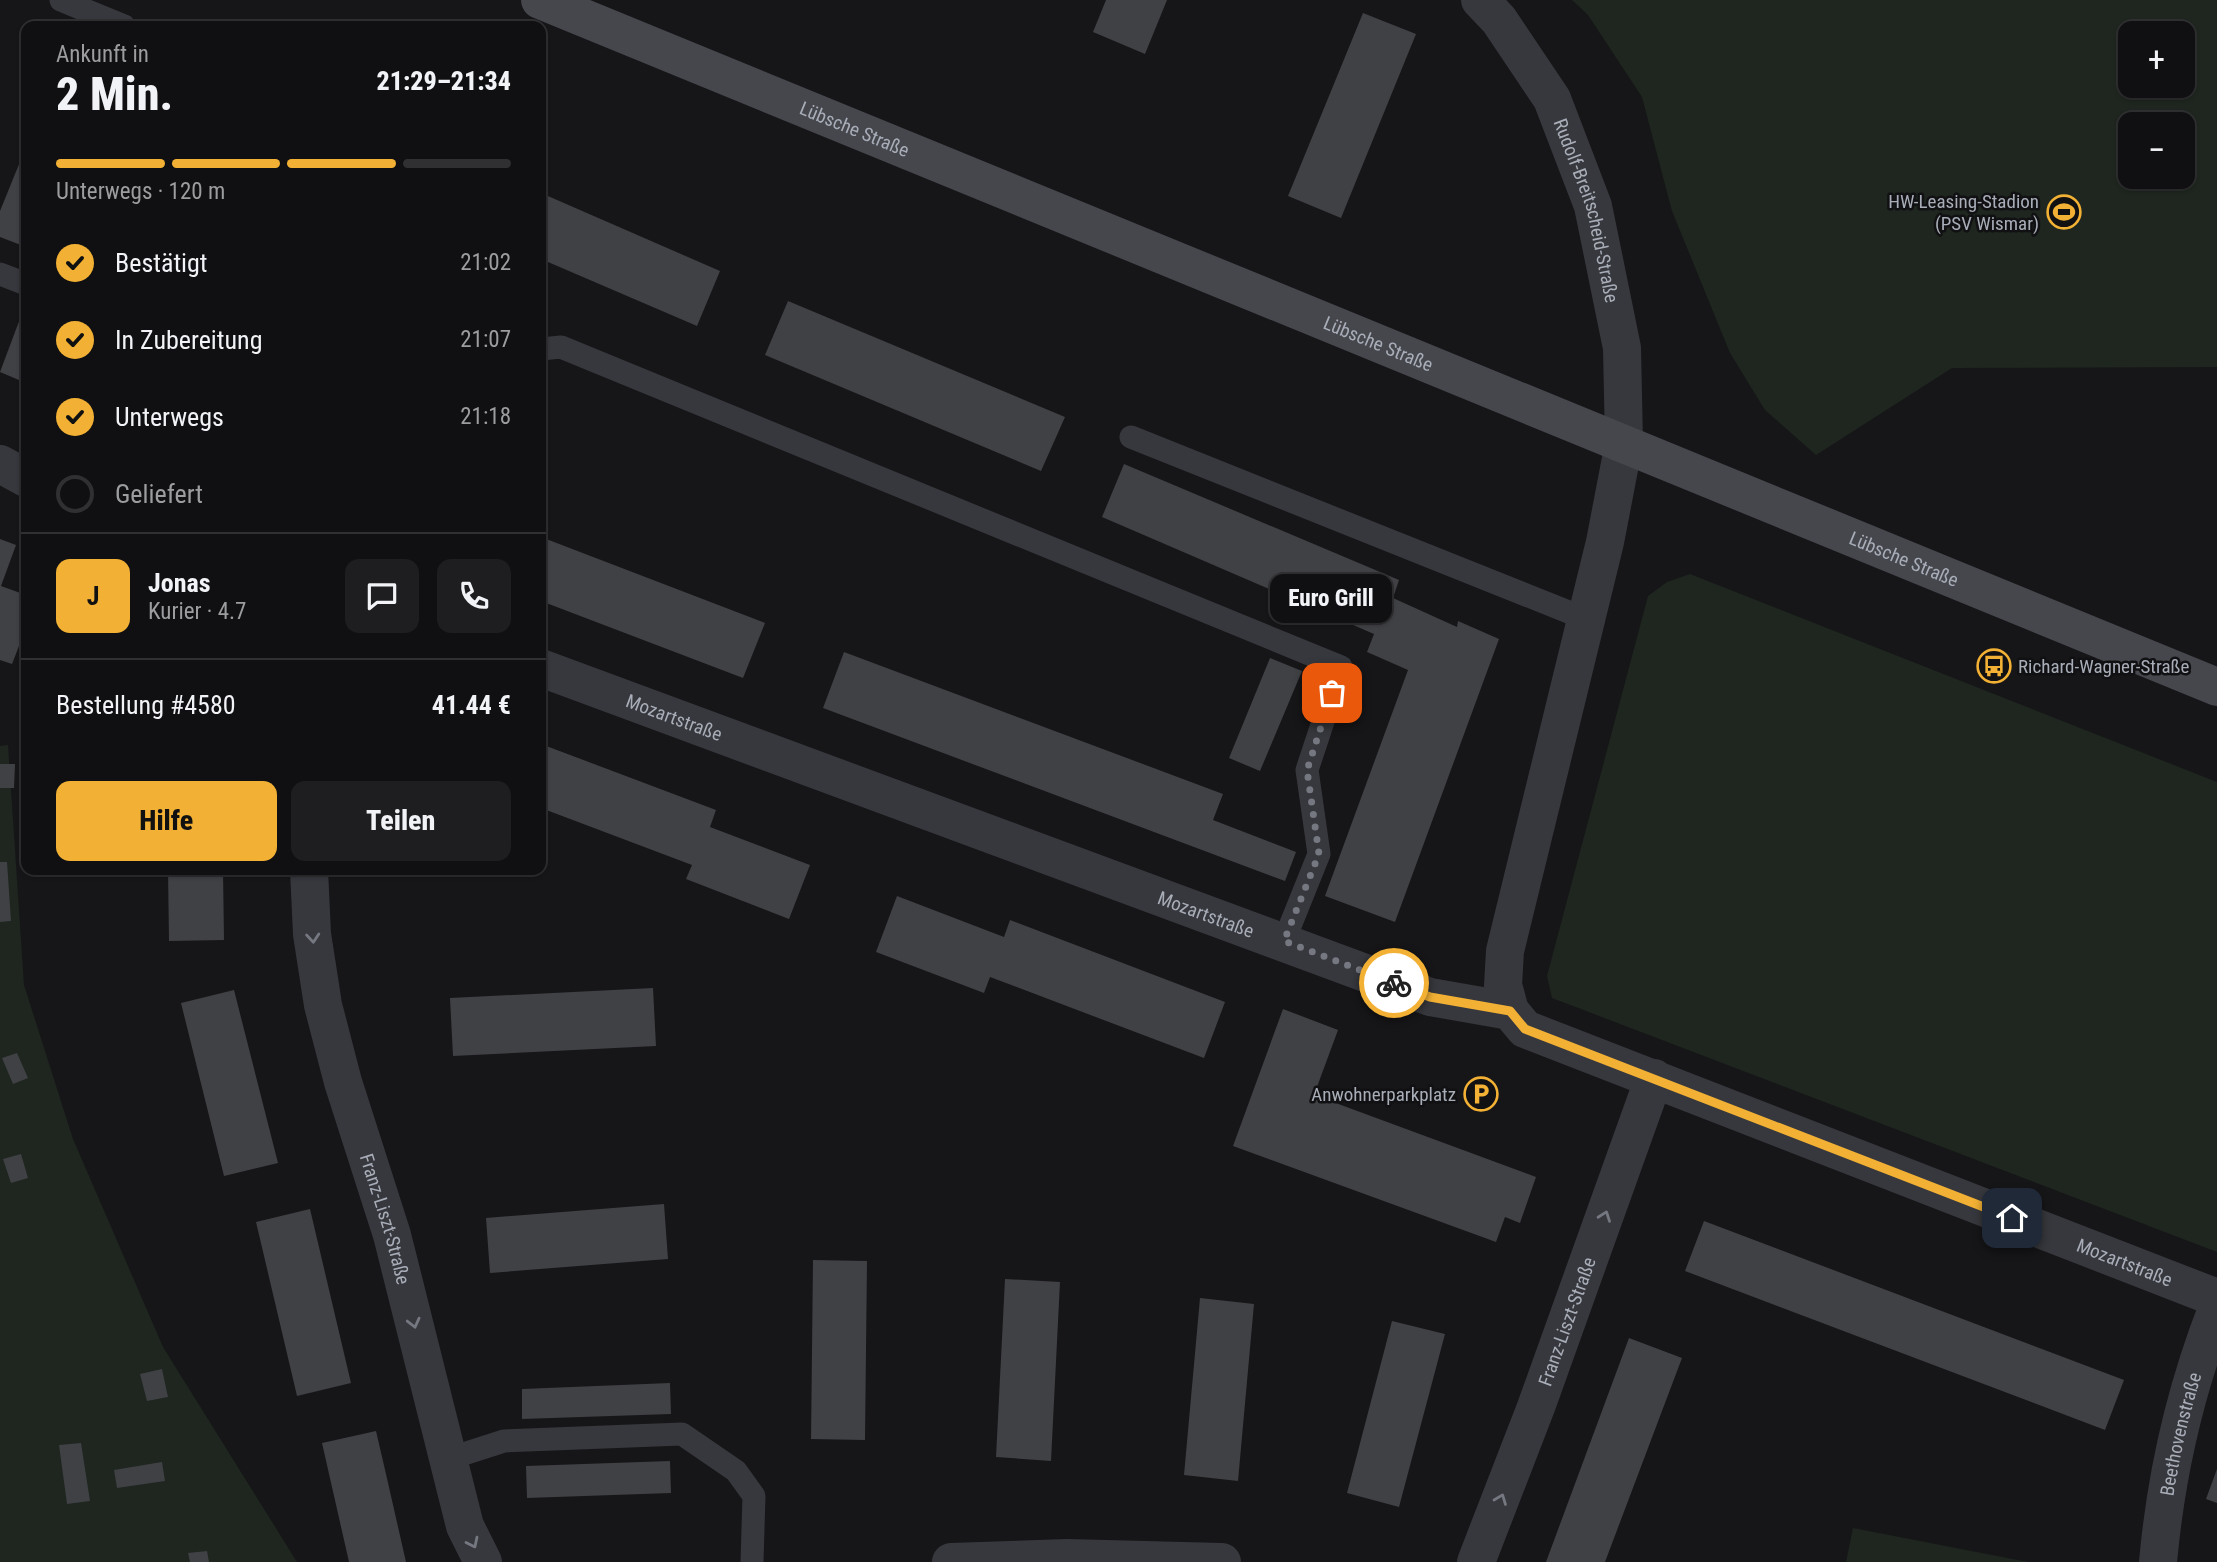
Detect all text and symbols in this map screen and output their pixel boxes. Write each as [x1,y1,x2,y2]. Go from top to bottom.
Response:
map controls [2118,21,2195,189]
button: + [2118,21,2195,98]
text: Ankunft in [56,41,149,68]
text: 21:29–21:34 [377,66,511,96]
text: 2 Min. [56,67,173,121]
street label: Lübsche Straße [796,97,913,162]
button: − [2118,112,2195,189]
street label: Rudolf-Breitscheid-Straße [1549,115,1623,305]
text: Unterwegs · 120 m [56,178,225,205]
place label: HW-Leasing-Stadion (PSV Wismar) [1888,190,2039,235]
sports icon: HW-Leasing-Stadion (PSV Wismar) [2045,193,2083,231]
icon: check [56,244,94,282]
text: Bestätigt [115,248,208,278]
text: 21:02 [460,249,511,276]
street label: Lübsche Straße [1320,311,1436,377]
icon: check [56,321,94,359]
text: In Zubereitung [115,325,263,355]
text: 21:07 [460,326,511,353]
icon: check [56,398,94,436]
text: Unterwegs [115,402,224,432]
text: 21:18 [460,403,511,430]
text: Geliefert [115,479,203,509]
street label: Lübsche Straße [1846,527,1962,592]
button: chat [345,559,419,633]
button: phone [437,559,511,633]
text: Jonas [148,568,211,598]
callout: Euro Grill [1271,574,1393,623]
text: J [87,581,99,611]
text: Euro Grill [1288,585,1374,612]
text: Kurier · 4.7 [148,598,246,625]
bus stop icon: Richard-Wagner-Straße [1975,647,2013,685]
place label: Richard-Wagner-Straße [2018,655,2189,678]
pin [1302,663,1362,723]
icon: bag [1313,674,1351,712]
street label: Mozartstraße [623,689,725,746]
text: Bestellung #4580 [56,690,236,720]
text: 41.44 € [432,690,511,720]
button: Hilfe [56,781,277,861]
button: Teilen [291,781,511,861]
street label: Mozartstraße [1155,886,1257,943]
one-way arrow [305,933,320,944]
courier [1359,948,1429,1018]
icon: bike [1375,964,1413,1002]
parking icon: Anwohnerparkplatz [1462,1075,1500,1113]
place label: Anwohnerparkplatz [1311,1083,1456,1106]
street label: Franz-Liszt-Straße [355,1151,415,1287]
pin [1982,1188,2042,1248]
icon: home [1993,1199,2031,1237]
one-way arrow [1597,1211,1611,1223]
street label: Mozartstraße [2073,1234,2176,1292]
street label: Franz-Liszt-Straße [1533,1254,1601,1389]
one-way arrow [406,1317,420,1329]
street label: Beethovenstraße [2155,1370,2206,1498]
one-way arrow [1493,1493,1507,1505]
one-way arrow [464,1536,478,1548]

